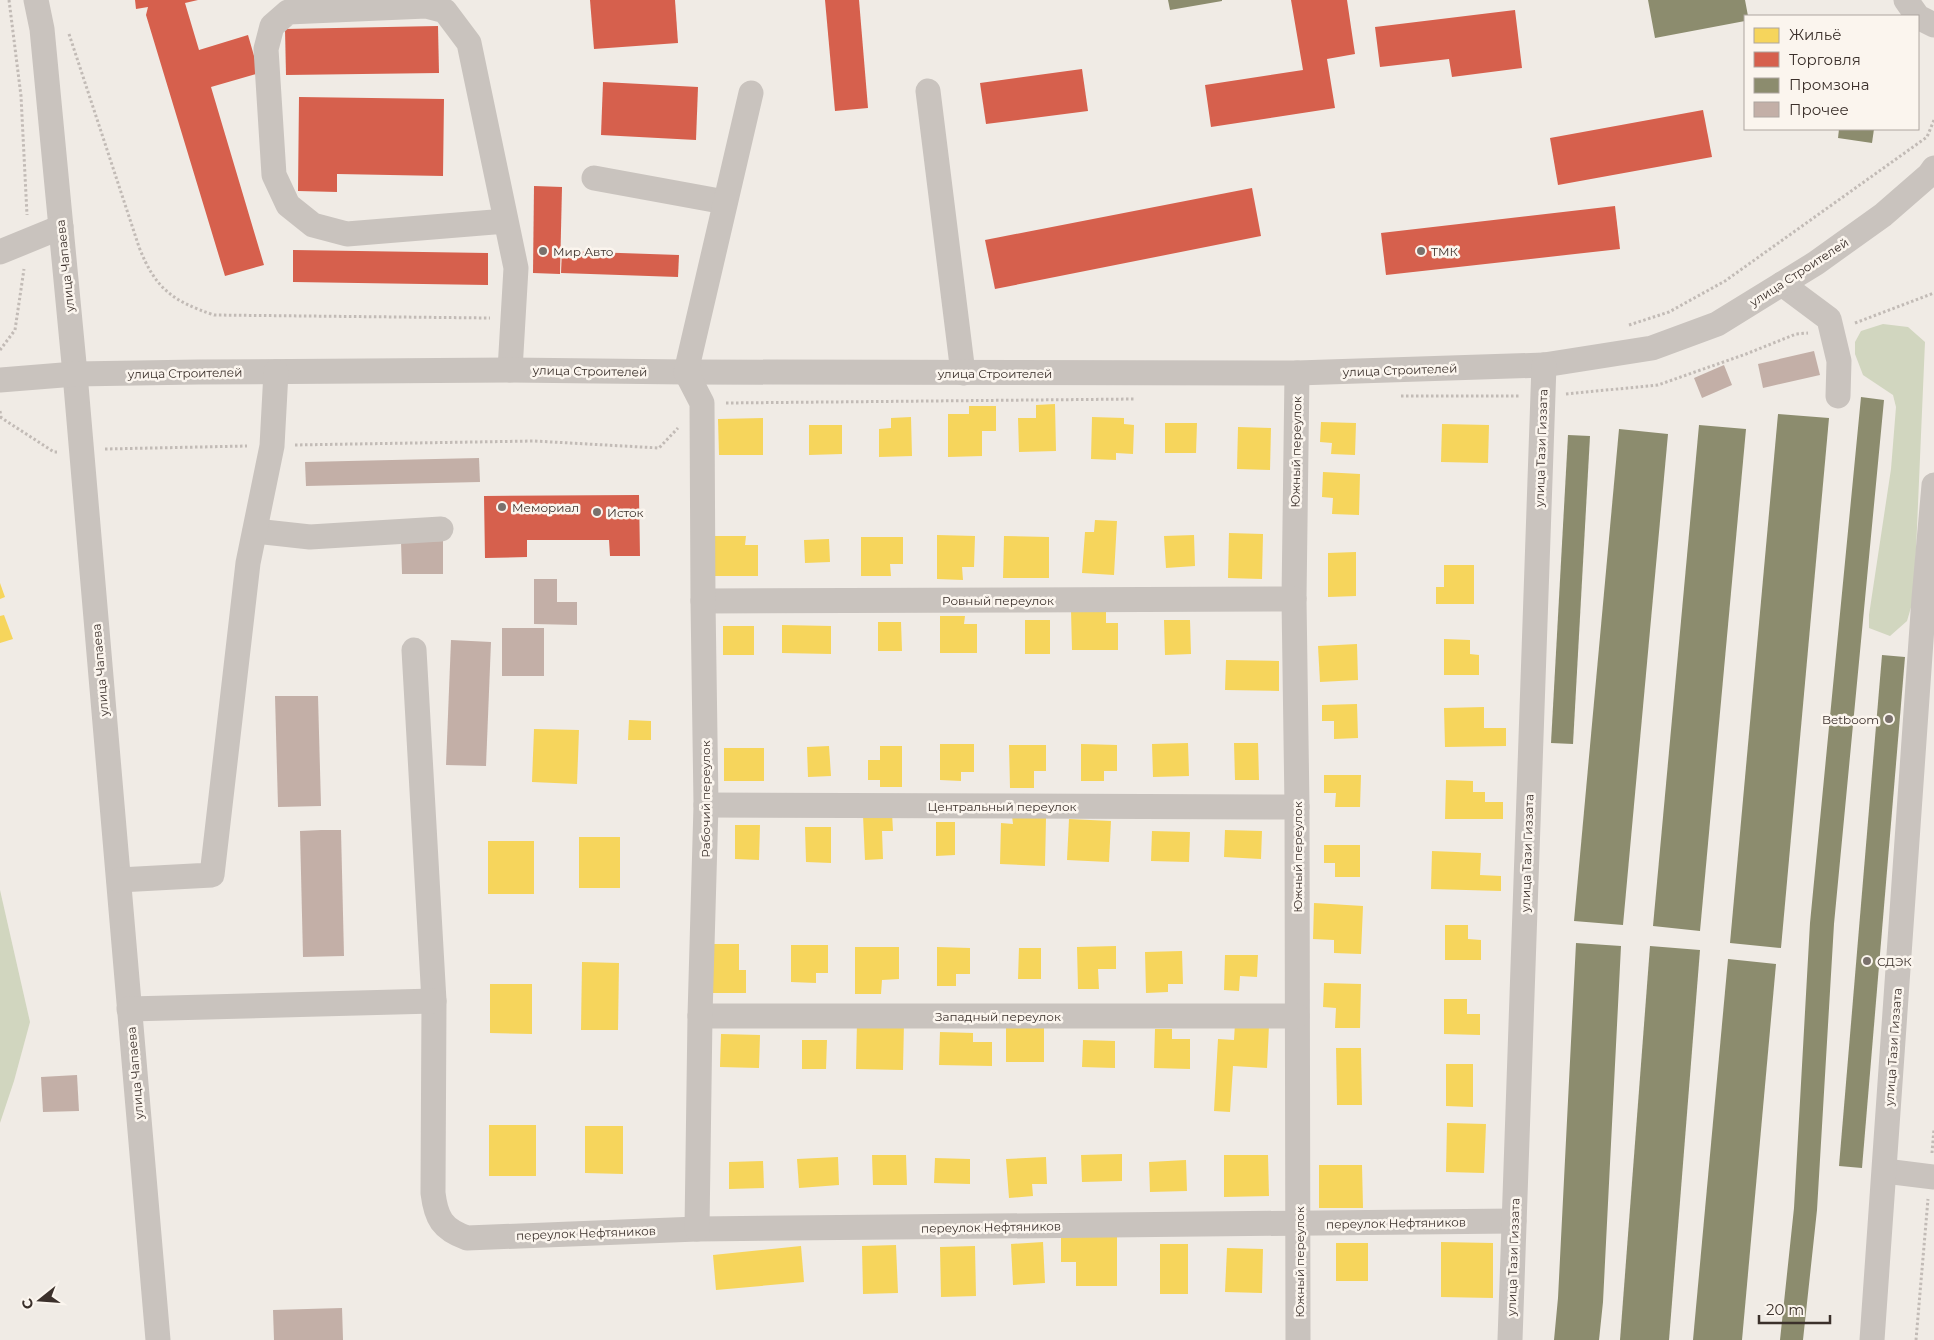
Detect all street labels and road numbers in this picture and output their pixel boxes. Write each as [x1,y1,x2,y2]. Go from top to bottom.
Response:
street label: улица Чапаева [53,219,77,314]
street label: улица Строителей [1746,234,1851,310]
street label: улица Строителей [1341,361,1458,380]
street label: улица Строителей [532,362,647,380]
street label: улица Строителей [127,364,242,382]
street label: улица Строителей [937,366,1052,381]
street label: улица Тази Гиззата [1531,389,1551,508]
street label: Южный переулок [1288,396,1304,508]
street label: Ровный переулок [942,593,1054,608]
street label: улица Чапаева [88,623,112,718]
street label: Рабочий переулок [698,740,713,858]
street label: улица Тази Гиззата [1517,794,1537,913]
street label: Центральный переулок [927,799,1077,814]
street label: Южный переулок [1290,801,1305,913]
street label: улица Тази Гиззата [1881,987,1905,1108]
street label: Западный переулок [935,1009,1061,1024]
street label: улица Чапаева [123,1026,147,1121]
street label: улица Тази Гиззата [1503,1198,1523,1317]
street label: Южный переулок [1292,1206,1307,1318]
street label: переулок Нефтяников [1326,1214,1466,1232]
street label: переулок Нефтяников [921,1218,1061,1236]
street label: переулок Нефтяников [516,1223,656,1243]

